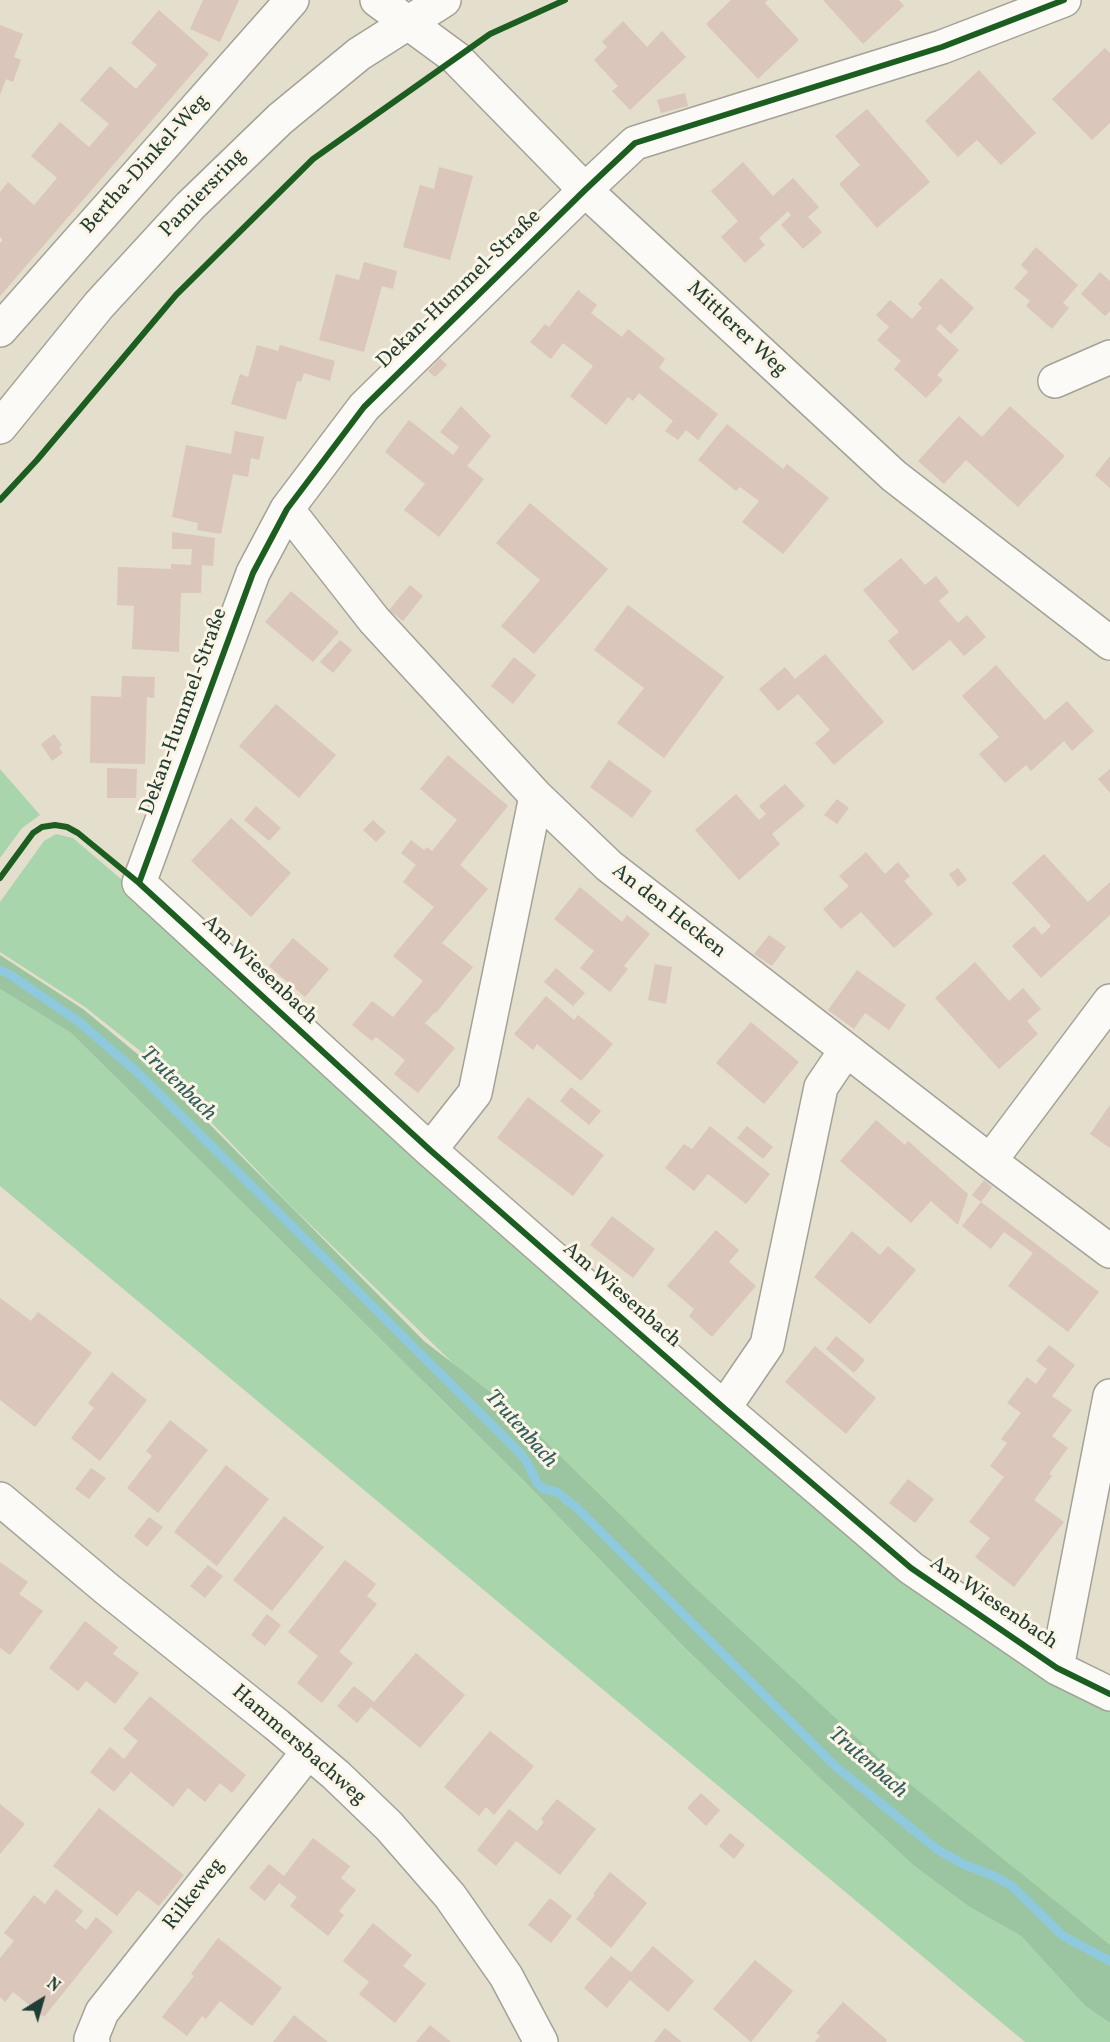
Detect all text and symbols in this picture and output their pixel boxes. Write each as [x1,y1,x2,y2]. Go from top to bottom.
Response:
street label: Bertha-Dinkel-Weg [77,90,215,240]
street label: Pamiersring [155,144,253,244]
street label: Dekan-Hummel-Straße [373,205,547,375]
street label: Mittlerer Weg [680,277,792,383]
street label: Dekan-Hummel-Straße [136,605,234,819]
street label: An den Hecken [606,859,730,965]
street label: Am Wiesenbach [196,911,322,1031]
water label: Trutenbach [133,1042,221,1128]
street label: Am Wiesenbach [556,1238,686,1354]
water label: Trutenbach [478,1385,562,1475]
street label: Am Wiesenbach [924,1552,1062,1656]
street label: Hammersbachweg [225,1681,371,1811]
water label: Trutenbach [822,1723,912,1805]
street label: Rilkeweg [159,1854,231,1936]
north arrow [12,1970,72,2030]
text: N [42,1973,64,1998]

